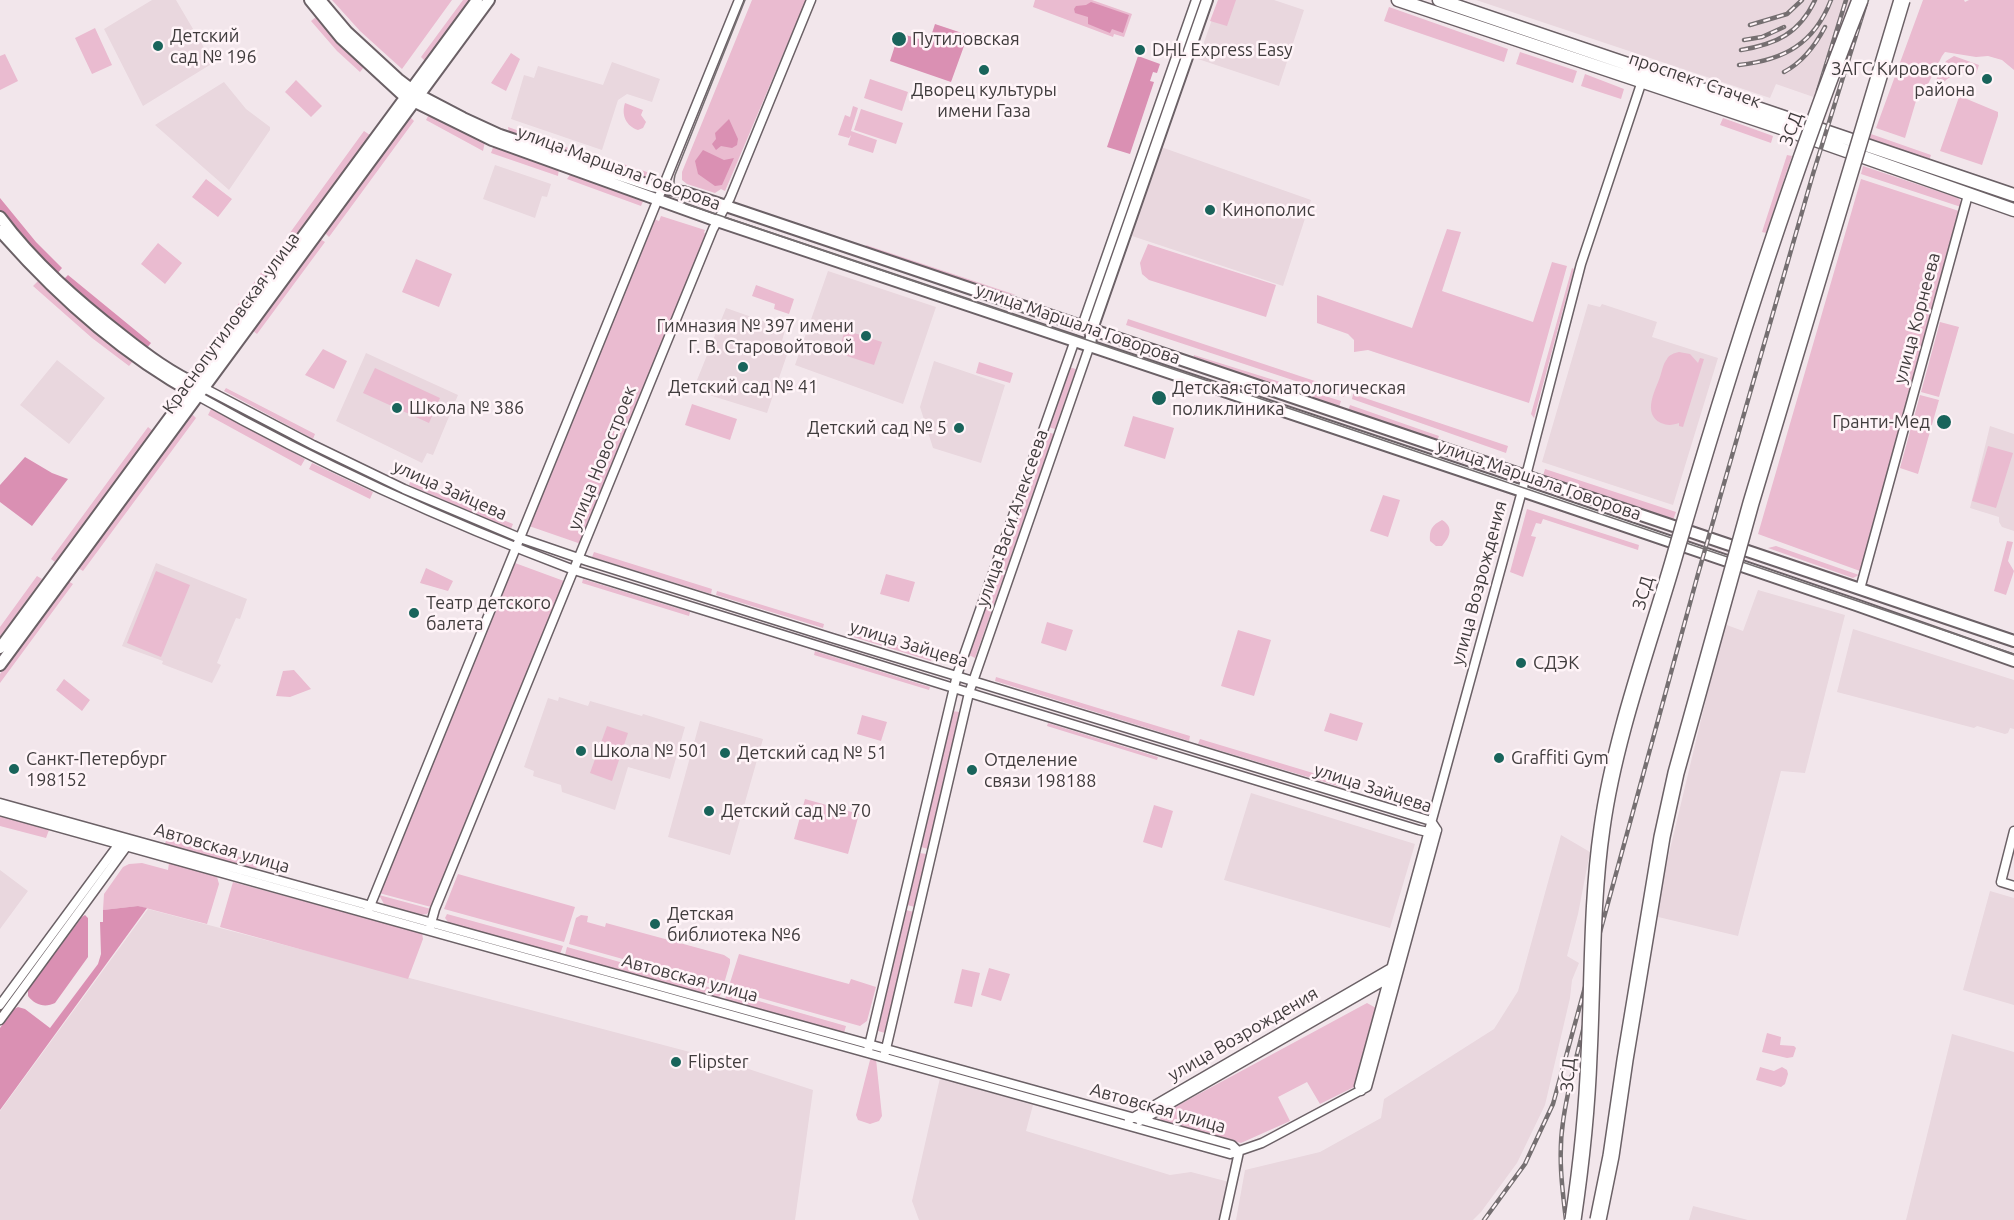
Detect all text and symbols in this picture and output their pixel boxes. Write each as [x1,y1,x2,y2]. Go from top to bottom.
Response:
place label: Детский сад № 196 [170,25,257,68]
place label: Путиловская [912,28,1020,50]
marker: Путиловская [890,30,908,48]
marker: Детский сад № 196 [151,39,165,53]
place label: DHL Express Easy [1152,39,1293,61]
marker: DHL Express Easy [1133,43,1147,57]
street label: проспект Стачек [1626,47,1764,113]
place label: ЗАГС Кировского района [1831,58,1975,100]
marker: Дворец культуры имени Газа [977,63,991,77]
marker: ЗАГС Кировского района [1980,72,1994,86]
place label: Дворец культуры имени Газа [911,79,1057,122]
street label: ЗСД [1775,109,1807,149]
street label: улица Маршала Говорова [514,121,724,215]
place label: Кинополис [1222,199,1315,221]
marker: Кинополис [1203,203,1217,217]
street label: Краснопутиловская улица [158,228,304,418]
street label: улица Корнеева [1889,250,1945,386]
street label: улица Маршала Говорова [973,279,1183,369]
place label: Гимназия № 397 имени Г. В. Старовойтовой [657,315,854,358]
marker: Гимназия № 397 имени Г. В. Старовойтовой [859,329,873,343]
marker: Детский сад № 41 [736,360,750,374]
place label: Детский сад № 41 [668,376,818,398]
place label: Детская стоматологическая поликлиника [1172,377,1406,420]
street label: улица Новостроек [563,383,641,533]
marker: Детская стоматологическая поликлиника [1150,389,1168,407]
place label: Школа № 386 [409,397,524,419]
marker: Школа № 386 [390,401,404,415]
place label: Гранти-Мед [1832,411,1930,433]
marker: Гранти-Мед [1935,413,1953,431]
place label: Детский сад № 5 [807,417,947,439]
marker: Детский сад № 5 [952,421,966,435]
street label: улица Васи Алексеева [971,426,1053,610]
street label: улица Маршала Говорова [1434,435,1644,525]
street label: улица Зайцева [389,455,511,525]
street label: улица Возрождения [1447,498,1511,668]
street label: ЗСД [1628,574,1658,612]
place label: Театр детского балета [426,592,551,634]
marker: Театр детского балета [407,606,421,620]
street label: улица Зайцева [847,616,971,672]
place label: СДЭК [1533,652,1579,674]
marker: СДЭК [1514,656,1528,670]
place label: Школа № 501 [593,740,708,762]
place label: Детский сад № 51 [737,742,887,764]
marker: Школа № 501 [574,744,588,758]
marker: Детский сад № 51 [718,746,732,760]
place label: Graffiti Gym [1511,747,1609,769]
place label: Санкт-Петербург 198152 [26,748,167,790]
place label: Отделение связи 198188 [984,749,1096,792]
marker: Graffiti Gym [1492,751,1506,765]
street label: улица Зайцева [1311,759,1435,817]
marker: Санкт-Петербург 198152 [7,762,21,776]
marker: Отделение связи 198188 [965,763,979,777]
place label: Детский сад № 70 [721,800,871,822]
marker: Детский сад № 70 [702,804,716,818]
street label: Автовская улица [152,818,292,878]
place label: Детская библиотека №6 [667,903,801,946]
marker: Детская библиотека №6 [648,917,662,931]
street label: Автовская улица [620,949,760,1007]
street label: улица Возрождения [1164,982,1322,1086]
place label: Flipster [688,1051,749,1073]
marker: Flipster [669,1055,683,1069]
street label: ЗСД [1556,1057,1580,1093]
street label: Автовская улица [1088,1078,1228,1138]

